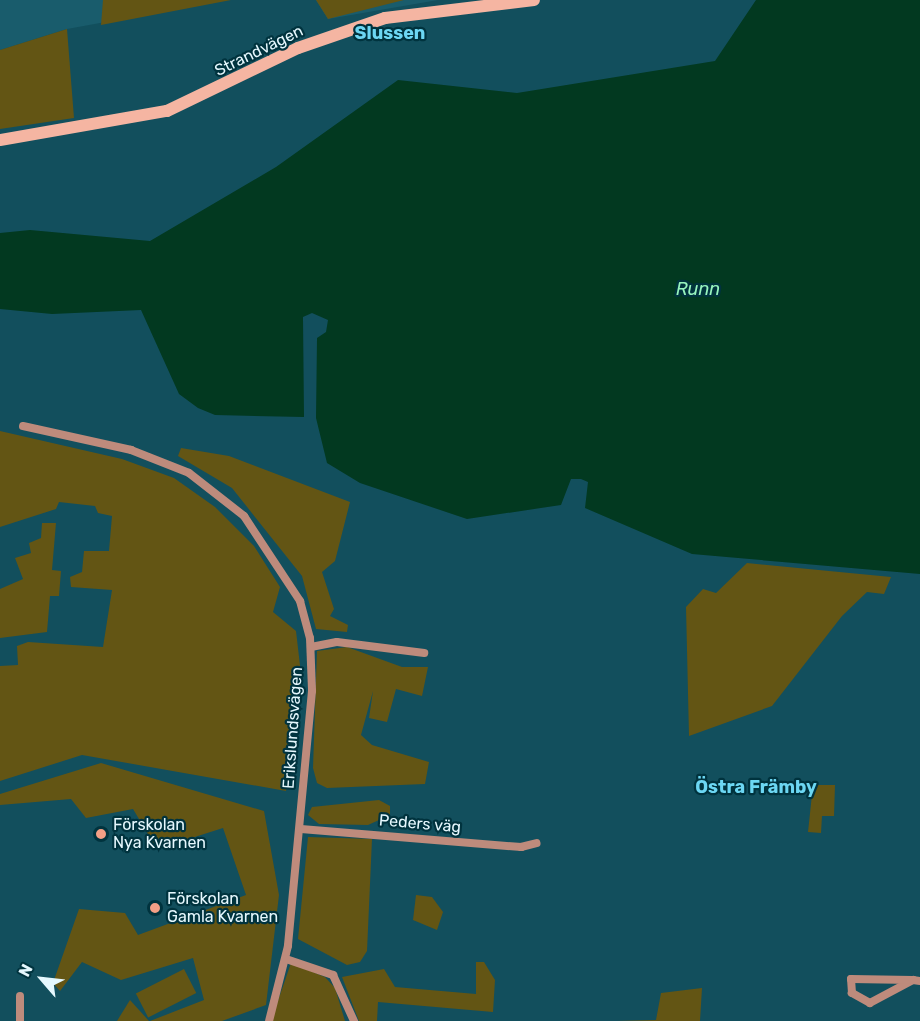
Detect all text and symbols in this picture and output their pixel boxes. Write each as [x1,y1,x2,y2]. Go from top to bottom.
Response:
street label: Strandvägen [212,21,306,81]
district label: Slussen [355,22,425,44]
water label: Runn [676,278,720,300]
street label: Erikslundsvägen [279,666,307,790]
district label: Östra Främby [695,776,817,798]
street label: Peders väg [378,811,462,837]
place label: Förskolan Nya Kvarnen [113,815,206,853]
marker: Förskolan Nya Kvarnen [94,827,108,841]
place label: Förskolan Gamla Kvarnen [167,889,278,927]
marker: Förskolan Gamla Kvarnen [148,901,162,915]
north arrow [12,949,72,1009]
text: N [15,961,37,980]

